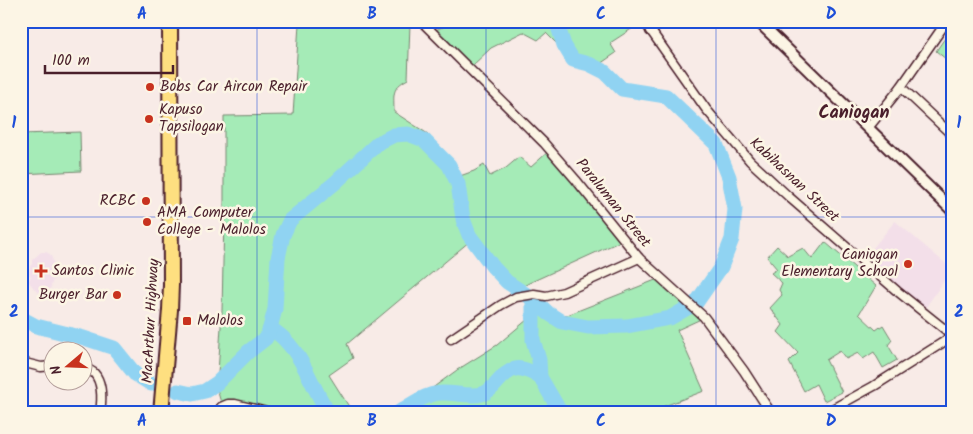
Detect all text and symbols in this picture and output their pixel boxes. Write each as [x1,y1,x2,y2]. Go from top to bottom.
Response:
text: A [137,2,147,27]
text: B [367,2,377,27]
text: C [596,2,606,27]
text: D [826,2,837,27]
scale bar [45,42,172,74]
text: 100 m [52,49,90,73]
place label: Bobs Car Aircon Repair [160,75,308,99]
marker: Bobs Car Aircon Repair [144,81,156,93]
place label: Kapuso Tapsilogan [159,98,224,139]
district label: Caniogan [819,99,889,128]
text: 1 [12,111,17,136]
text: 1 [957,111,962,136]
marker: Kapuso Tapsilogan [143,113,155,125]
street label: Kabihasnan Street [743,132,845,228]
street label: Paraluman Street [569,153,657,253]
place label: RCBC [100,189,136,213]
marker: RCBC [140,195,152,207]
place label: AMA Computer College - Malolos [157,201,266,242]
marker: AMA Computer College - Malolos [141,216,153,228]
place label: Caniogan Elementary School [781,243,898,284]
street label: MacArthur Highway [136,257,166,384]
marker: Caniogan Elementary School [902,258,914,270]
place label: Santos Clinic [52,259,135,283]
marker: Santos Clinic [34,264,48,278]
place label: Burger Bar [39,283,108,307]
marker: Burger Bar [111,289,123,301]
text: 2 [9,300,19,325]
text: 2 [954,300,964,325]
place label: Malolos [197,309,244,333]
marker: Malolos [181,315,193,327]
north arrow [42,342,92,392]
text: N [45,362,68,378]
text: A [137,409,147,434]
text: B [367,409,377,434]
text: C [596,409,606,434]
text: D [826,409,837,434]

